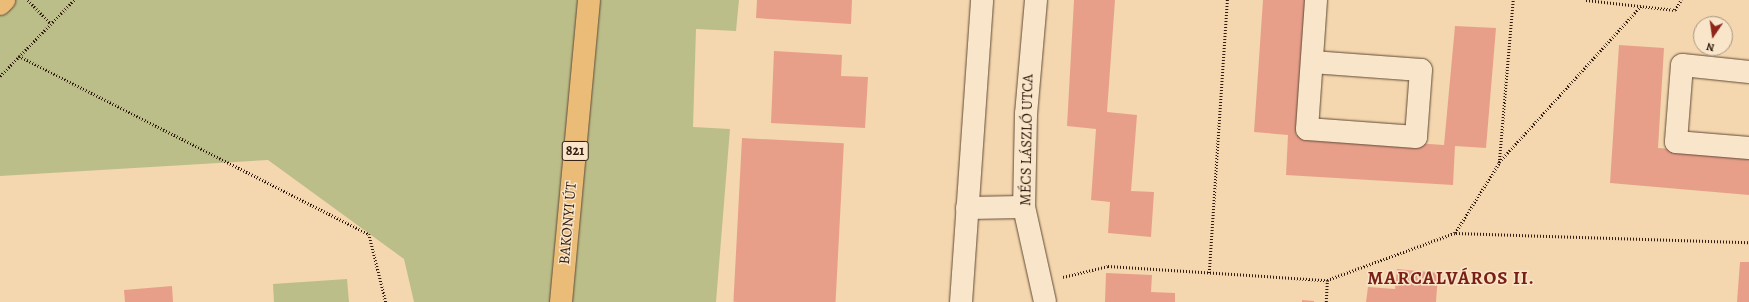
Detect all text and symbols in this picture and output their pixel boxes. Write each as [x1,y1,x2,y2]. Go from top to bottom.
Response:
north arrow [1693,16,1733,56]
text: N [1705,39,1716,55]
street label: MÉCS LÁSZLÓ UTCA [1017,74,1037,206]
road number: 821 [561,139,589,163]
street label: BAKONYI ÚT [555,181,581,265]
district label: MARCALVÁROS II. [1367,268,1535,290]

